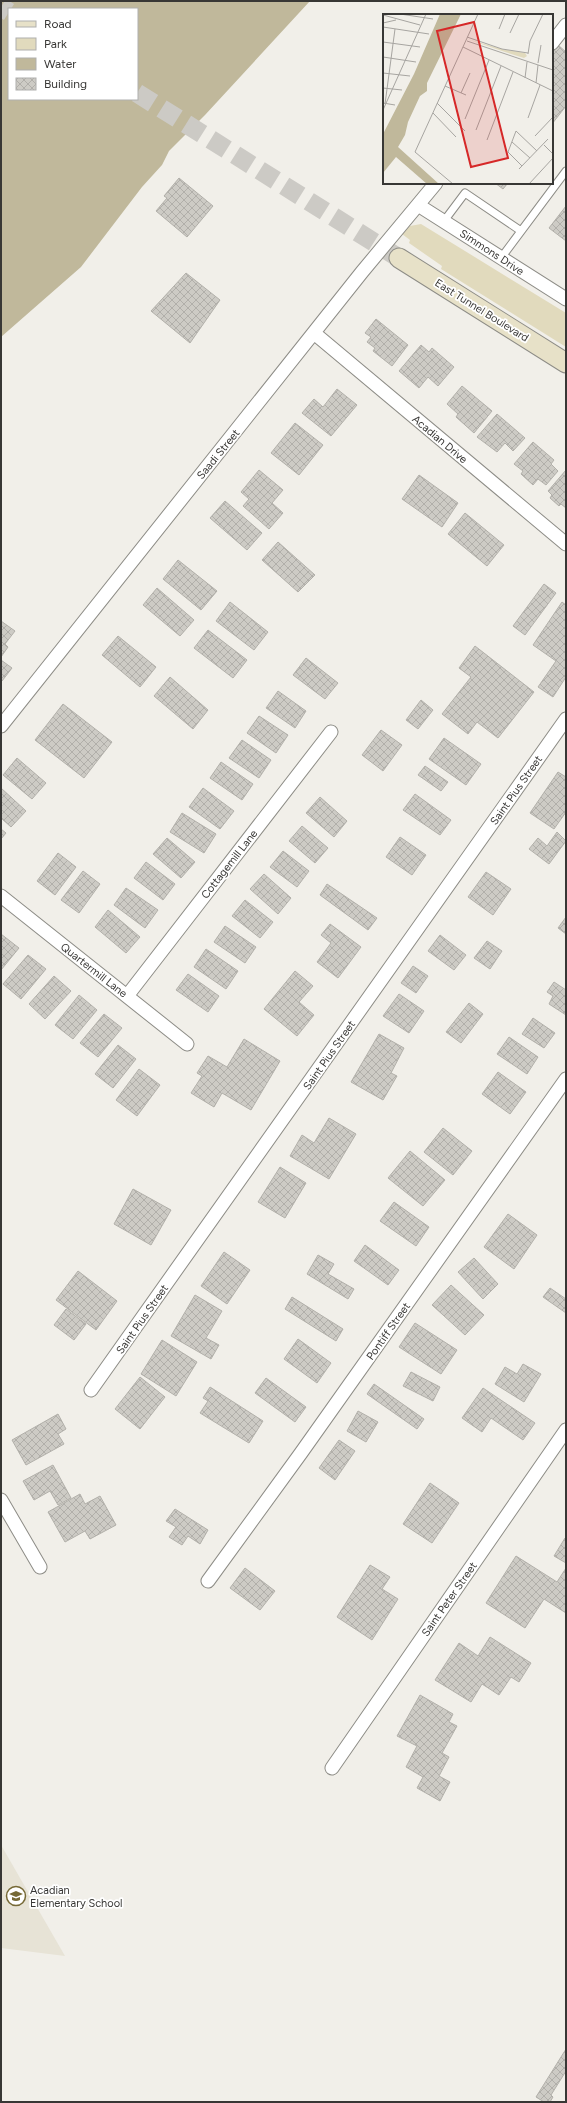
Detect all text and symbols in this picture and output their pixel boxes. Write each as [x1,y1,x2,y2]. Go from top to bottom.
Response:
legend [8,8,138,100]
inset map [383,14,553,184]
text: Road [44,17,72,31]
text: Park [44,37,67,51]
text: Water [44,57,76,71]
text: Building [44,77,87,91]
street label: Simmons Drive [457,227,526,278]
street label: East Tunnel Boulevard [432,276,531,345]
street label: Acadian Drive [410,413,470,466]
street label: Saadi Street [194,427,242,482]
street label: Saint Pius Street [488,753,545,827]
street label: Cottagemill Lane [199,827,260,901]
street label: Quartermill Lane [58,940,130,1000]
street label: Saint Pius Street [301,1018,358,1092]
street label: Saint Pius Street [114,1282,171,1356]
street label: Pontiff Street [364,1300,413,1363]
street label: Saint Peter Street [419,1560,480,1639]
place label: Acadian Elementary School [30,1884,122,1910]
school or university icon: Acadian Elementary School [5,1885,27,1907]

